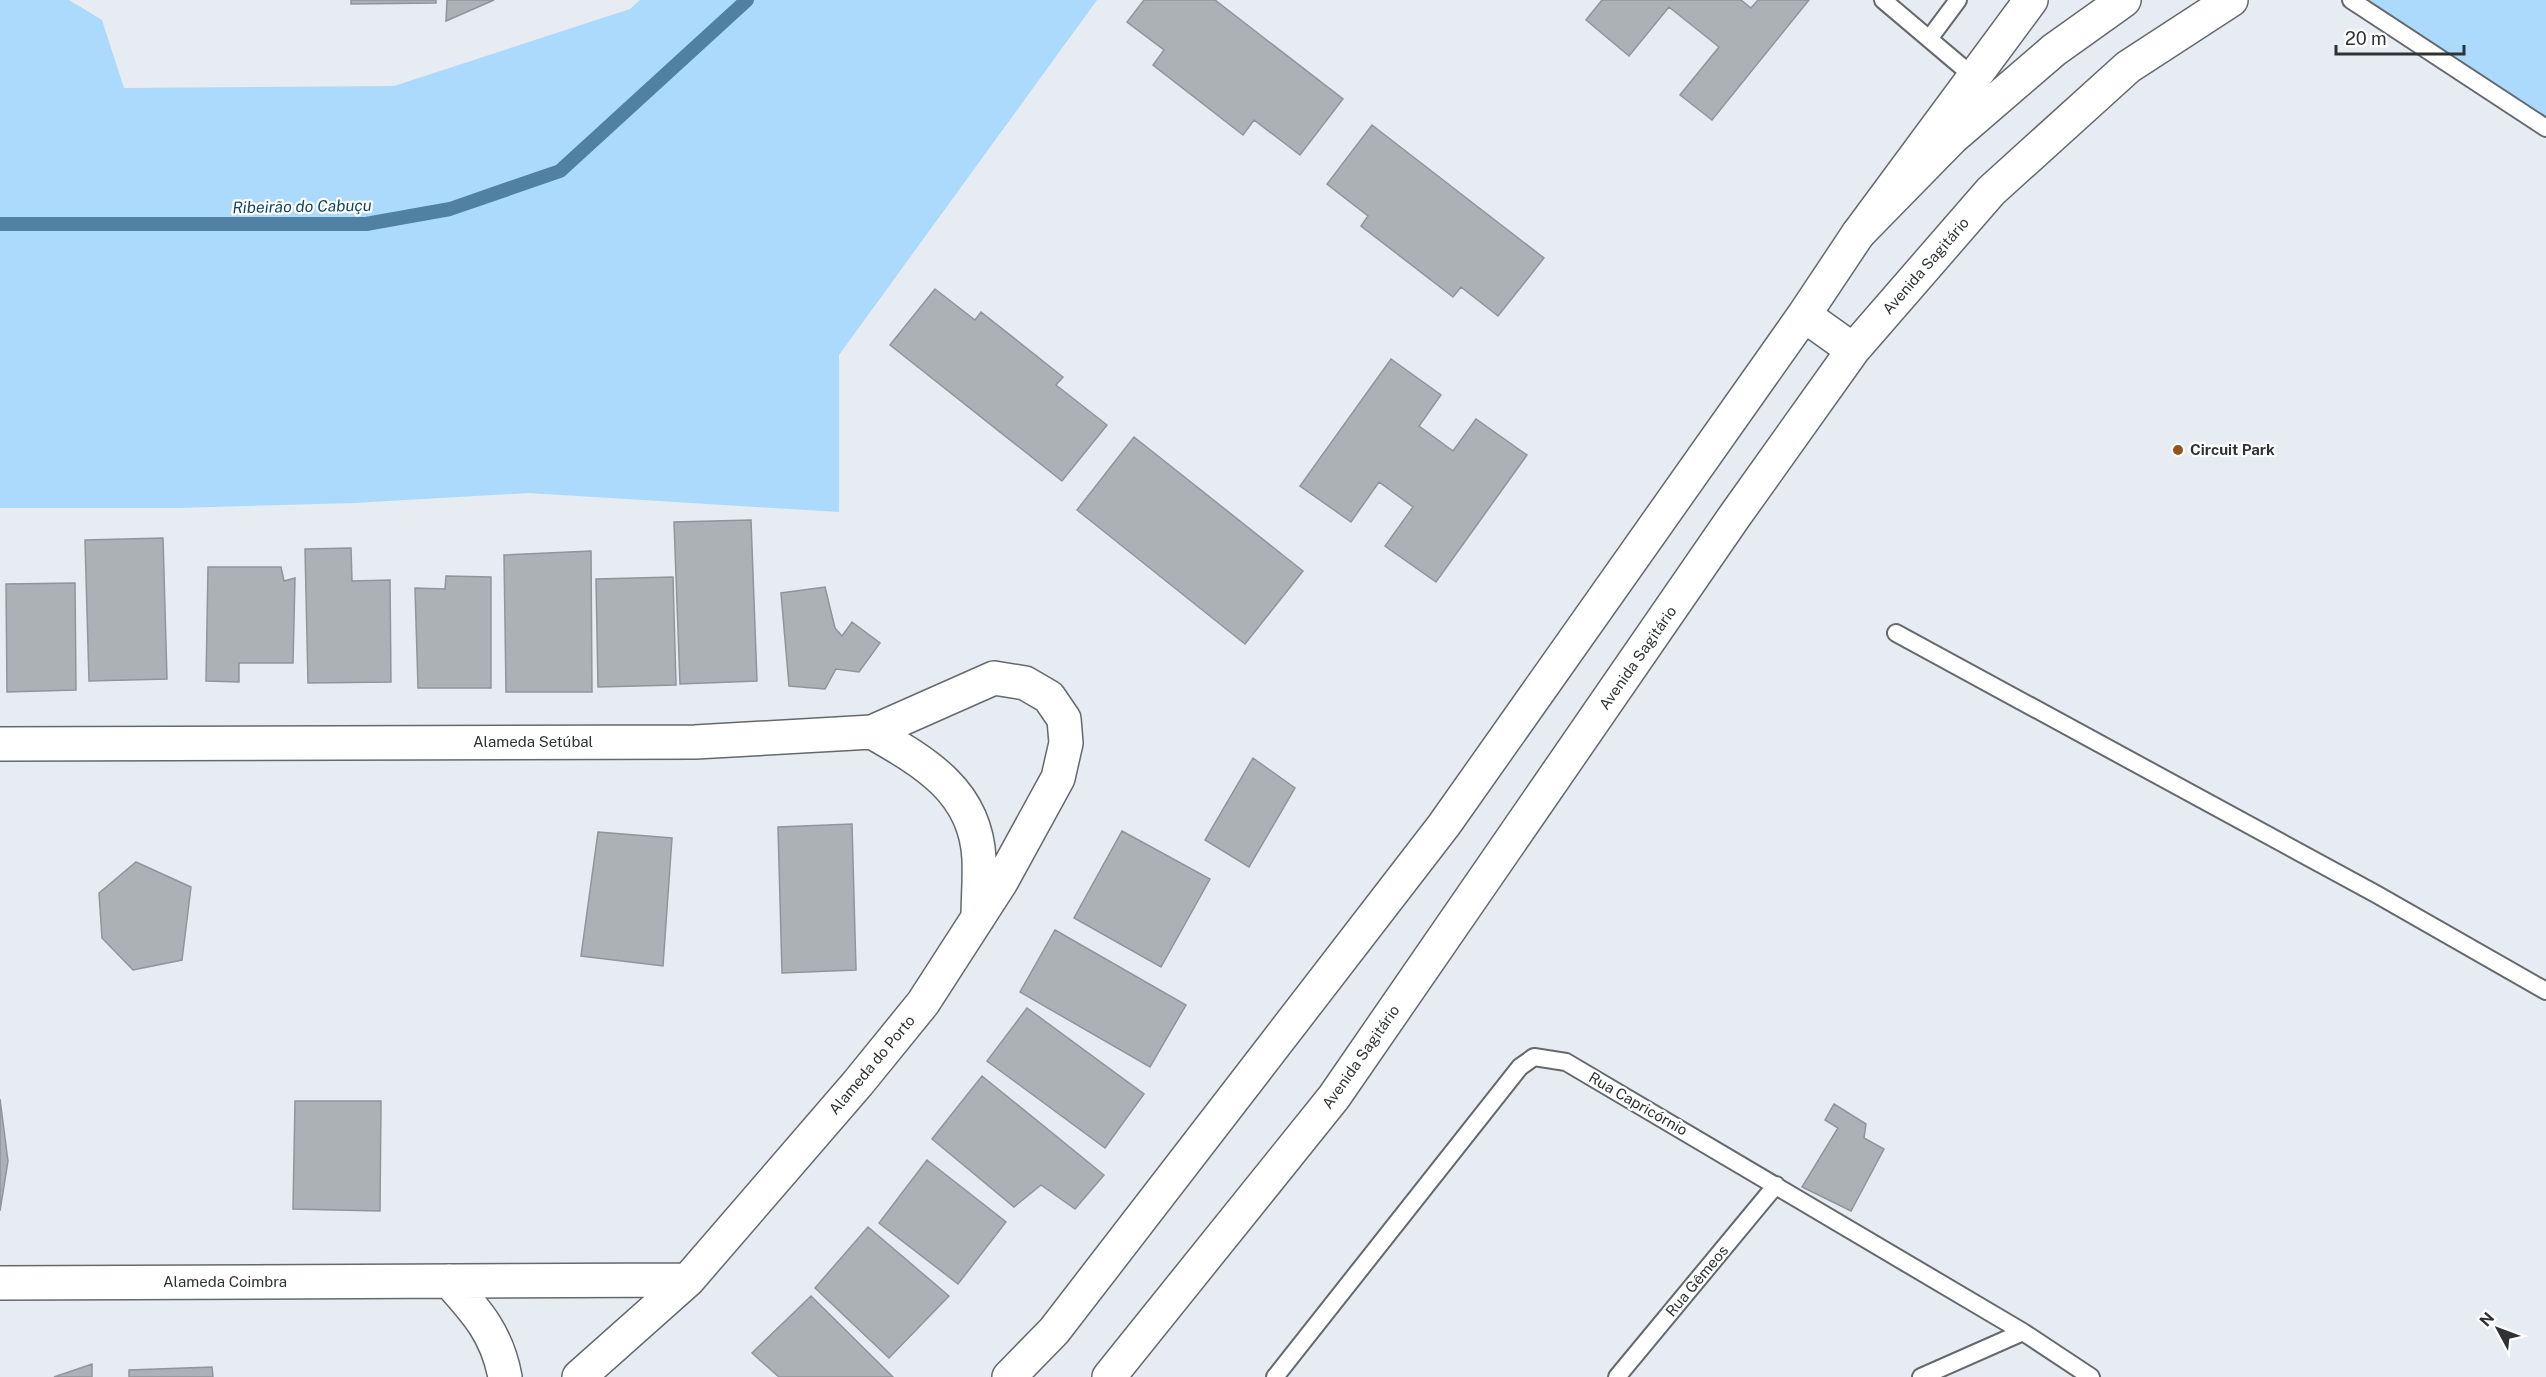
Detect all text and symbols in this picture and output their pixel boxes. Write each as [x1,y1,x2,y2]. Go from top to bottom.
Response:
scale bar [2336,18,2464,56]
text: 20 m [2345,28,2387,49]
water label: Ribeirão do Cabuçu [232,196,372,217]
street label: Avenida Sagitário [1879,214,1972,317]
place label: Circuit Park [2190,441,2275,458]
marker: Circuit Park [2171,443,2185,457]
street label: Avenida Sagitário [1596,603,1680,713]
street label: Alameda Setúbal [473,733,593,750]
street label: Avenida Sagitário [1319,1002,1403,1112]
street label: Alameda do Porto [825,1012,918,1118]
street label: Rua Capricórnio [1586,1068,1691,1139]
street label: Rua Gêmeos [1662,1242,1731,1320]
street label: Alameda Coimbra [163,1273,287,1290]
north arrow [2468,1299,2528,1359]
text: N [2476,1309,2498,1330]

